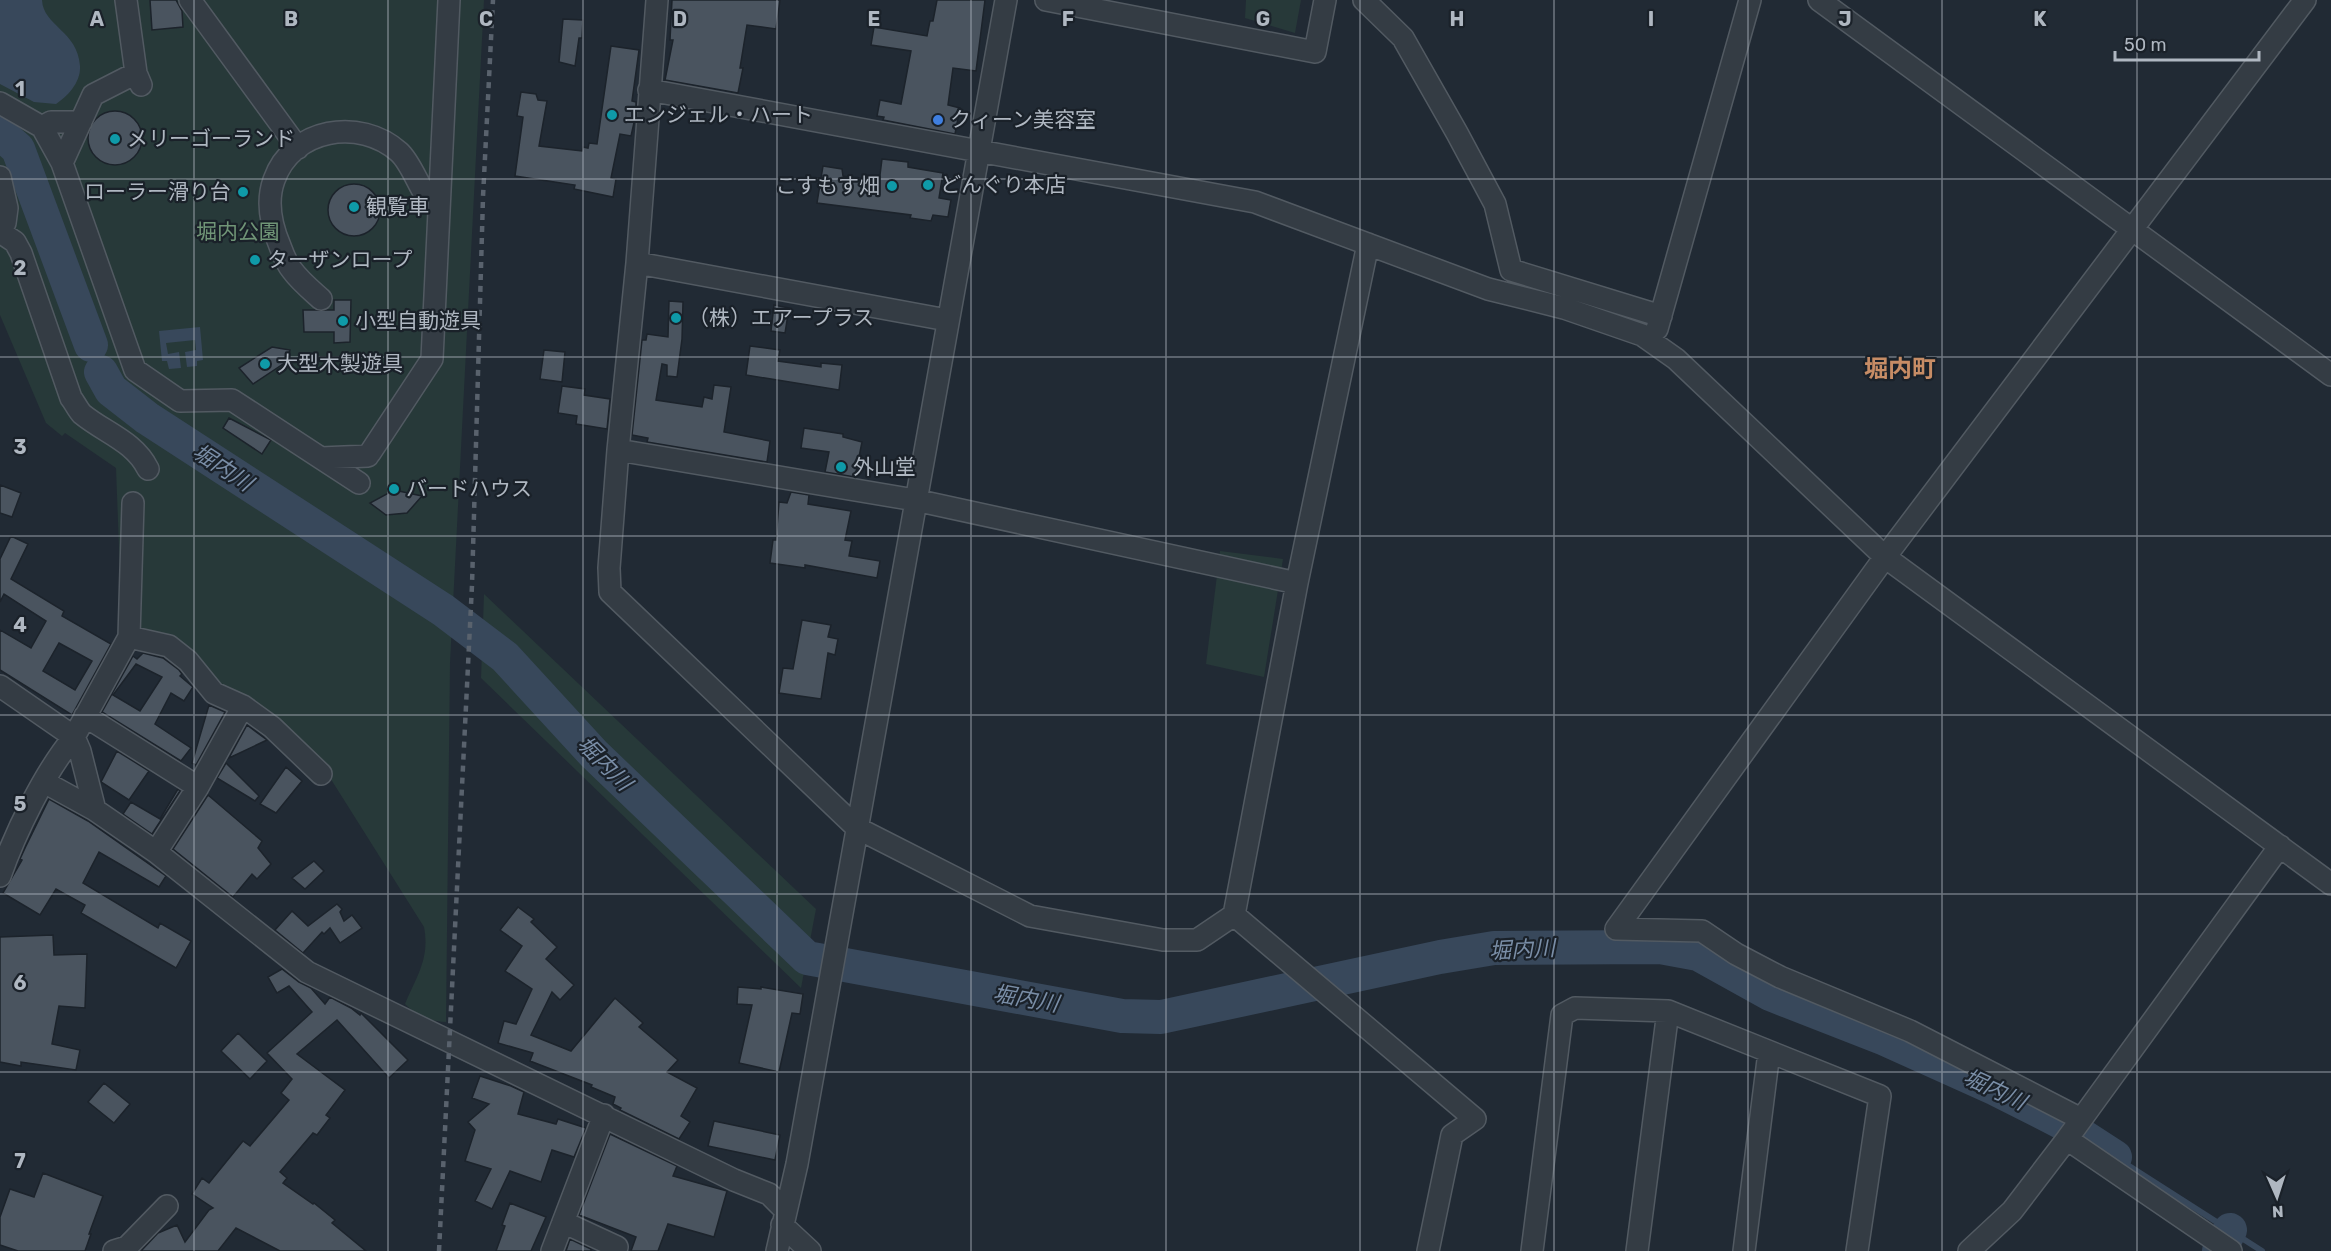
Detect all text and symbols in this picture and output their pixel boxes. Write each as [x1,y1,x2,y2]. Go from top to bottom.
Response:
text: A [90,7,105,31]
text: B [284,7,298,31]
text: C [479,7,493,31]
text: D [673,7,687,31]
text: E [868,7,880,31]
text: F [1062,7,1074,31]
text: G [1256,7,1270,31]
text: H [1450,7,1464,31]
text: I [1648,7,1654,31]
text: J [1838,7,1852,31]
text: K [2033,7,2047,31]
scale bar [2115,24,2259,62]
text: 50 m [2124,34,2167,56]
text: 1 [15,77,25,101]
place label: エンジェル・ハート [624,102,813,127]
place label: クィーン美容室 [950,107,1096,132]
marker: エンジェル・ハート [605,108,619,122]
marker: クィーン美容室 [931,113,945,127]
place label: メリーゴーランド [127,126,295,151]
marker: メリーゴーランド [108,132,122,146]
place label: どんぐり本店 [940,172,1066,197]
place label: こすもす畑 [775,173,880,198]
marker: どんぐり本店 [921,178,935,192]
place label: ローラー滑り台 [84,179,231,204]
marker: こすもす畑 [885,179,899,193]
marker: ローラー滑り台 [236,185,250,199]
place label: 観覧車 [366,194,429,219]
marker: 観覧車 [347,200,361,214]
park label: 堀内公園 [196,219,280,244]
place label: ターザンロープ [267,247,412,272]
marker: ターザンロープ [248,253,262,267]
text: 2 [14,256,27,280]
place label: （株）エアープラス [688,305,874,330]
place label: 小型自動遊具 [355,308,481,333]
marker: （株）エアープラス [669,311,683,325]
marker: 小型自動遊具 [336,314,350,328]
place label: 大型木製遊具 [277,351,403,376]
district label: 堀内町 [1864,355,1936,383]
marker: 大型木製遊具 [258,357,272,371]
text: 3 [13,435,27,459]
water label: 堀内川 [188,438,259,498]
place label: 外山堂 [853,454,916,479]
marker: 外山堂 [834,460,848,474]
place label: バードハウス [406,476,532,501]
marker: バードハウス [387,482,401,496]
text: 4 [13,613,27,637]
water label: 堀内川 [572,730,639,798]
text: 5 [14,792,27,816]
water label: 堀内川 [1488,934,1558,965]
text: 6 [13,971,27,995]
water label: 堀内川 [991,979,1063,1018]
water label: 堀内川 [1959,1063,2032,1116]
text: 7 [14,1149,26,1173]
north arrow [2247,1167,2307,1227]
text: N [2272,1202,2284,1221]

